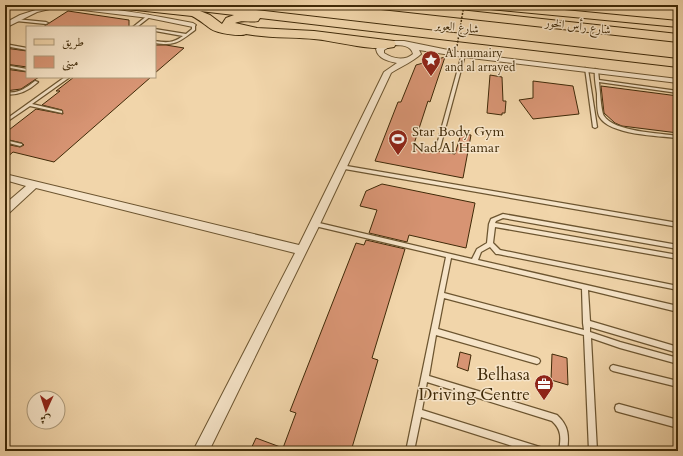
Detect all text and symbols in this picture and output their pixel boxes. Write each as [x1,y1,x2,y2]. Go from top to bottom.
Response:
street label: شارع رأس الخور [543,14,612,41]
street label: شارع العوير [432,17,480,40]
legend [26,26,156,78]
text: طريق [62,34,84,50]
place label: Al numairy and al arrayed [445,45,516,75]
place icon: Al numairy and al arrayed [420,49,442,77]
text: مبنى [62,54,78,71]
place label: Star Body Gym Nad Al Hamar [412,122,505,157]
sports icon: Star Body Gym Nad Al Hamar [387,128,409,156]
place label: Belhasa Driving Centre [418,363,531,406]
office icon: Belhasa Driving Centre [533,373,555,401]
north arrow [26,390,66,430]
text: ش [40,412,51,427]

